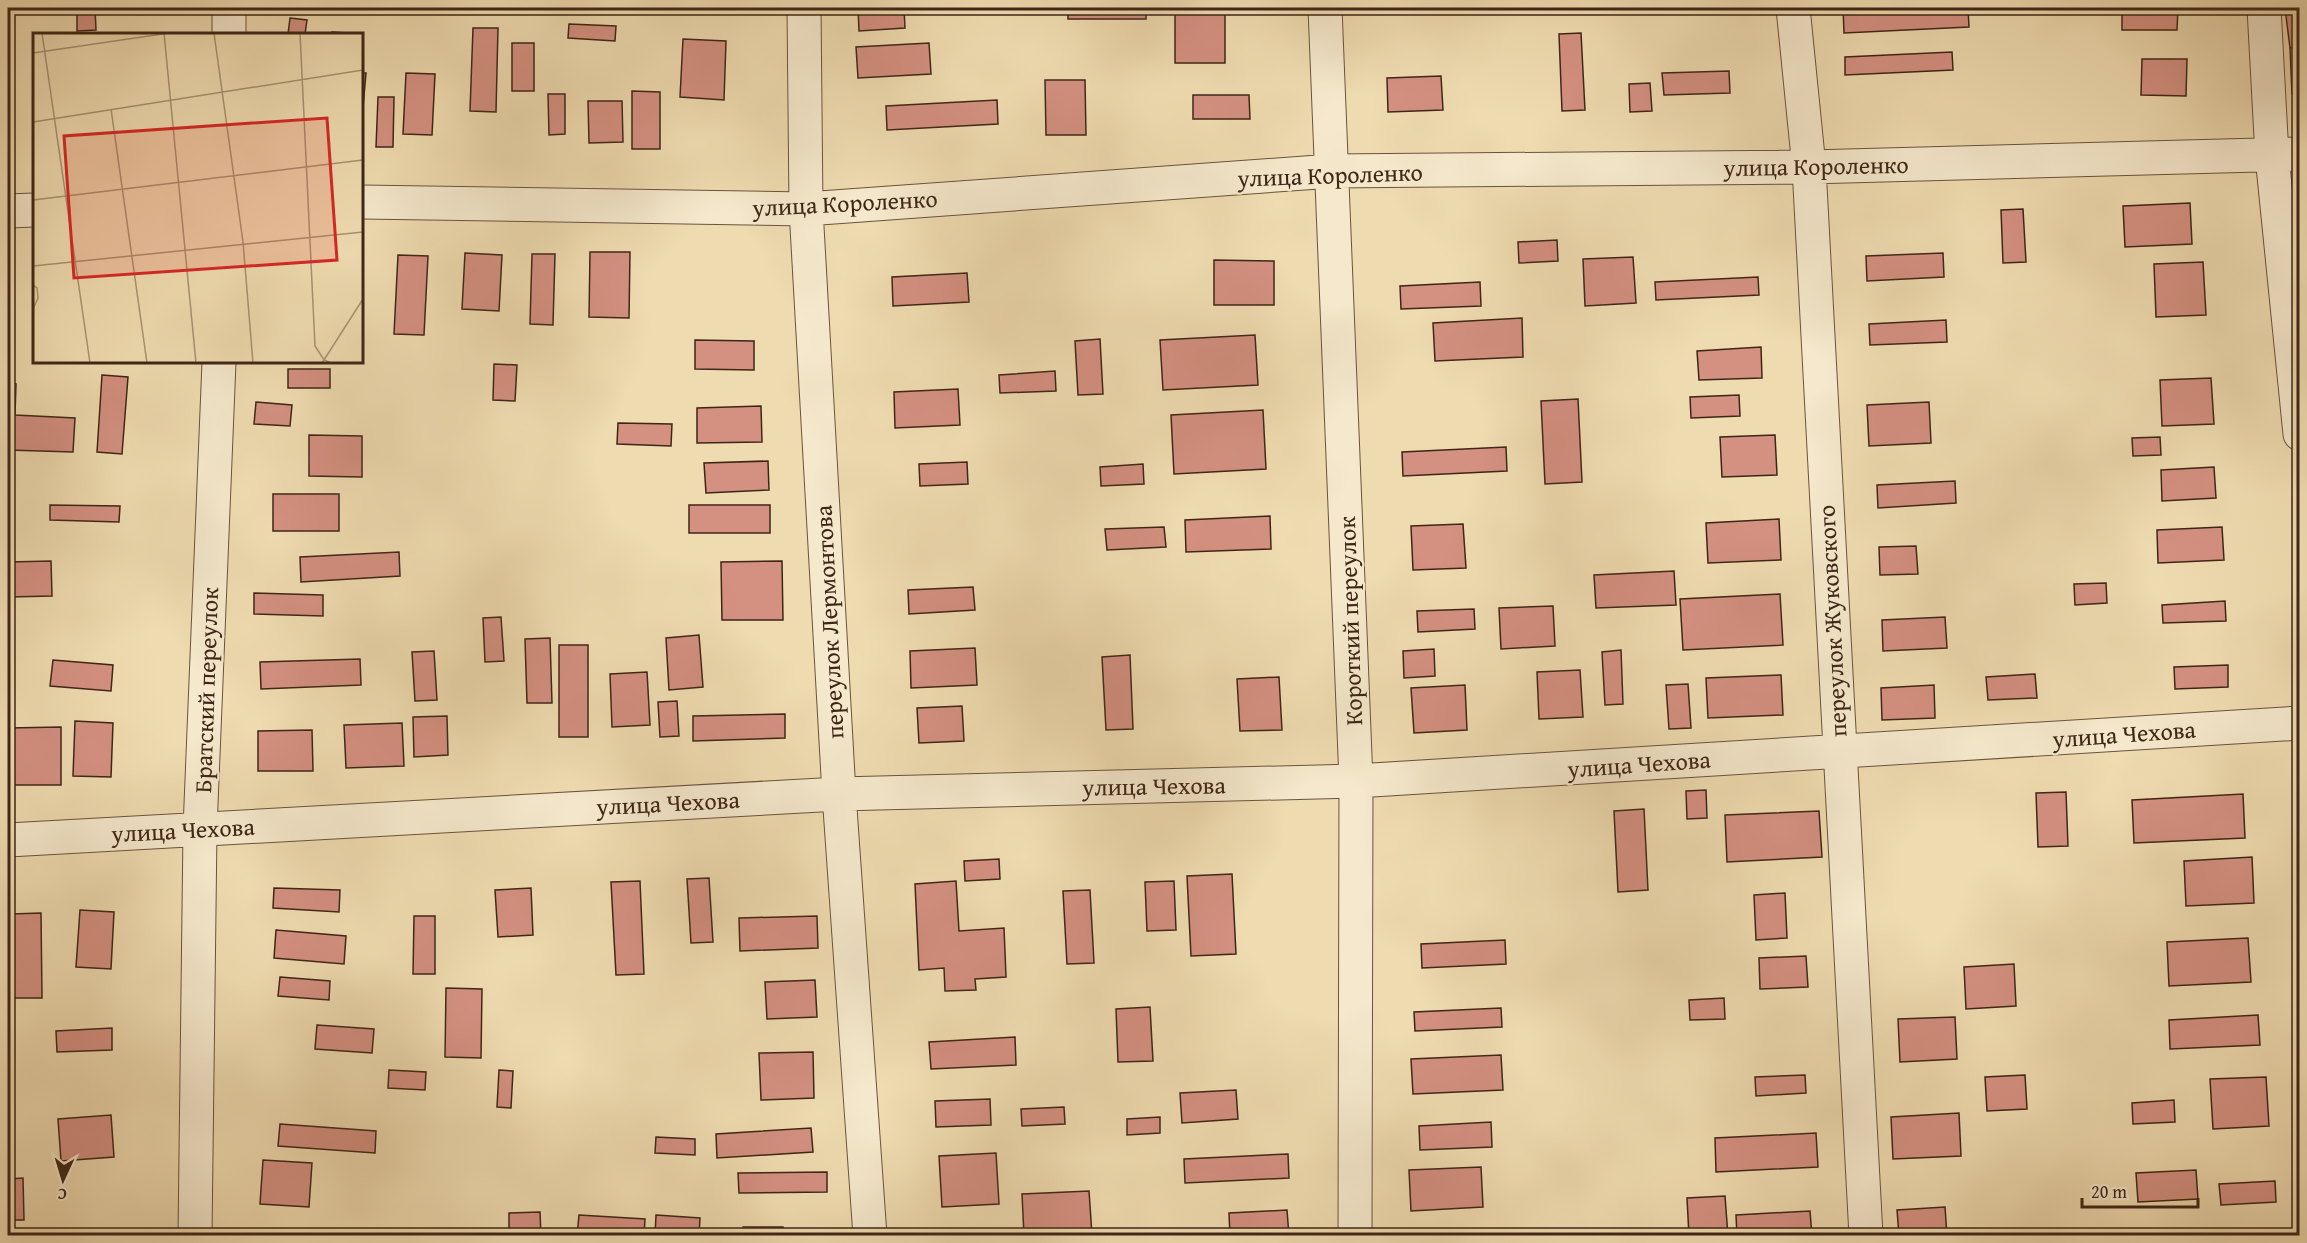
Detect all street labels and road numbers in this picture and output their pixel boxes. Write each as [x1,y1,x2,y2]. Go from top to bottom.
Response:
street label: улица Короленко [1722,147,1909,185]
street label: улица Короленко [1236,154,1423,196]
street label: улица Короленко [750,181,939,225]
street label: переулок Лермонтова [805,504,853,740]
street label: переулок Жуковского [1808,504,1856,738]
street label: Короткий переулок [1329,515,1371,726]
street label: Братский переулок [185,586,227,793]
street label: улица Чехова [2050,711,2197,757]
street label: улица Чехова [1565,741,1712,787]
street label: улица Чехова [1081,767,1227,805]
street label: улица Чехова [594,782,741,824]
street label: улица Чехова [109,809,256,851]

